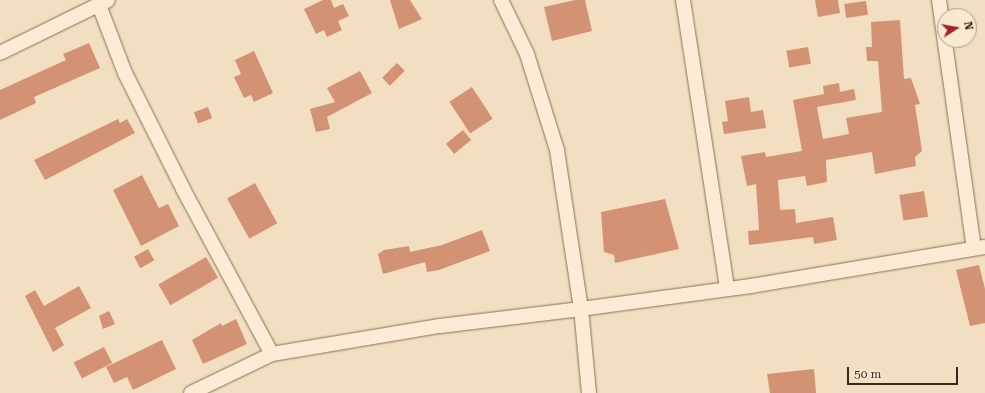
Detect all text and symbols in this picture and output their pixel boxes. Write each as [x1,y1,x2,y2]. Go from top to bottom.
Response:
north arrow [937,8,977,48]
text: N [961,20,975,31]
scale bar [849,359,960,385]
text: 50 m [854,367,881,381]

